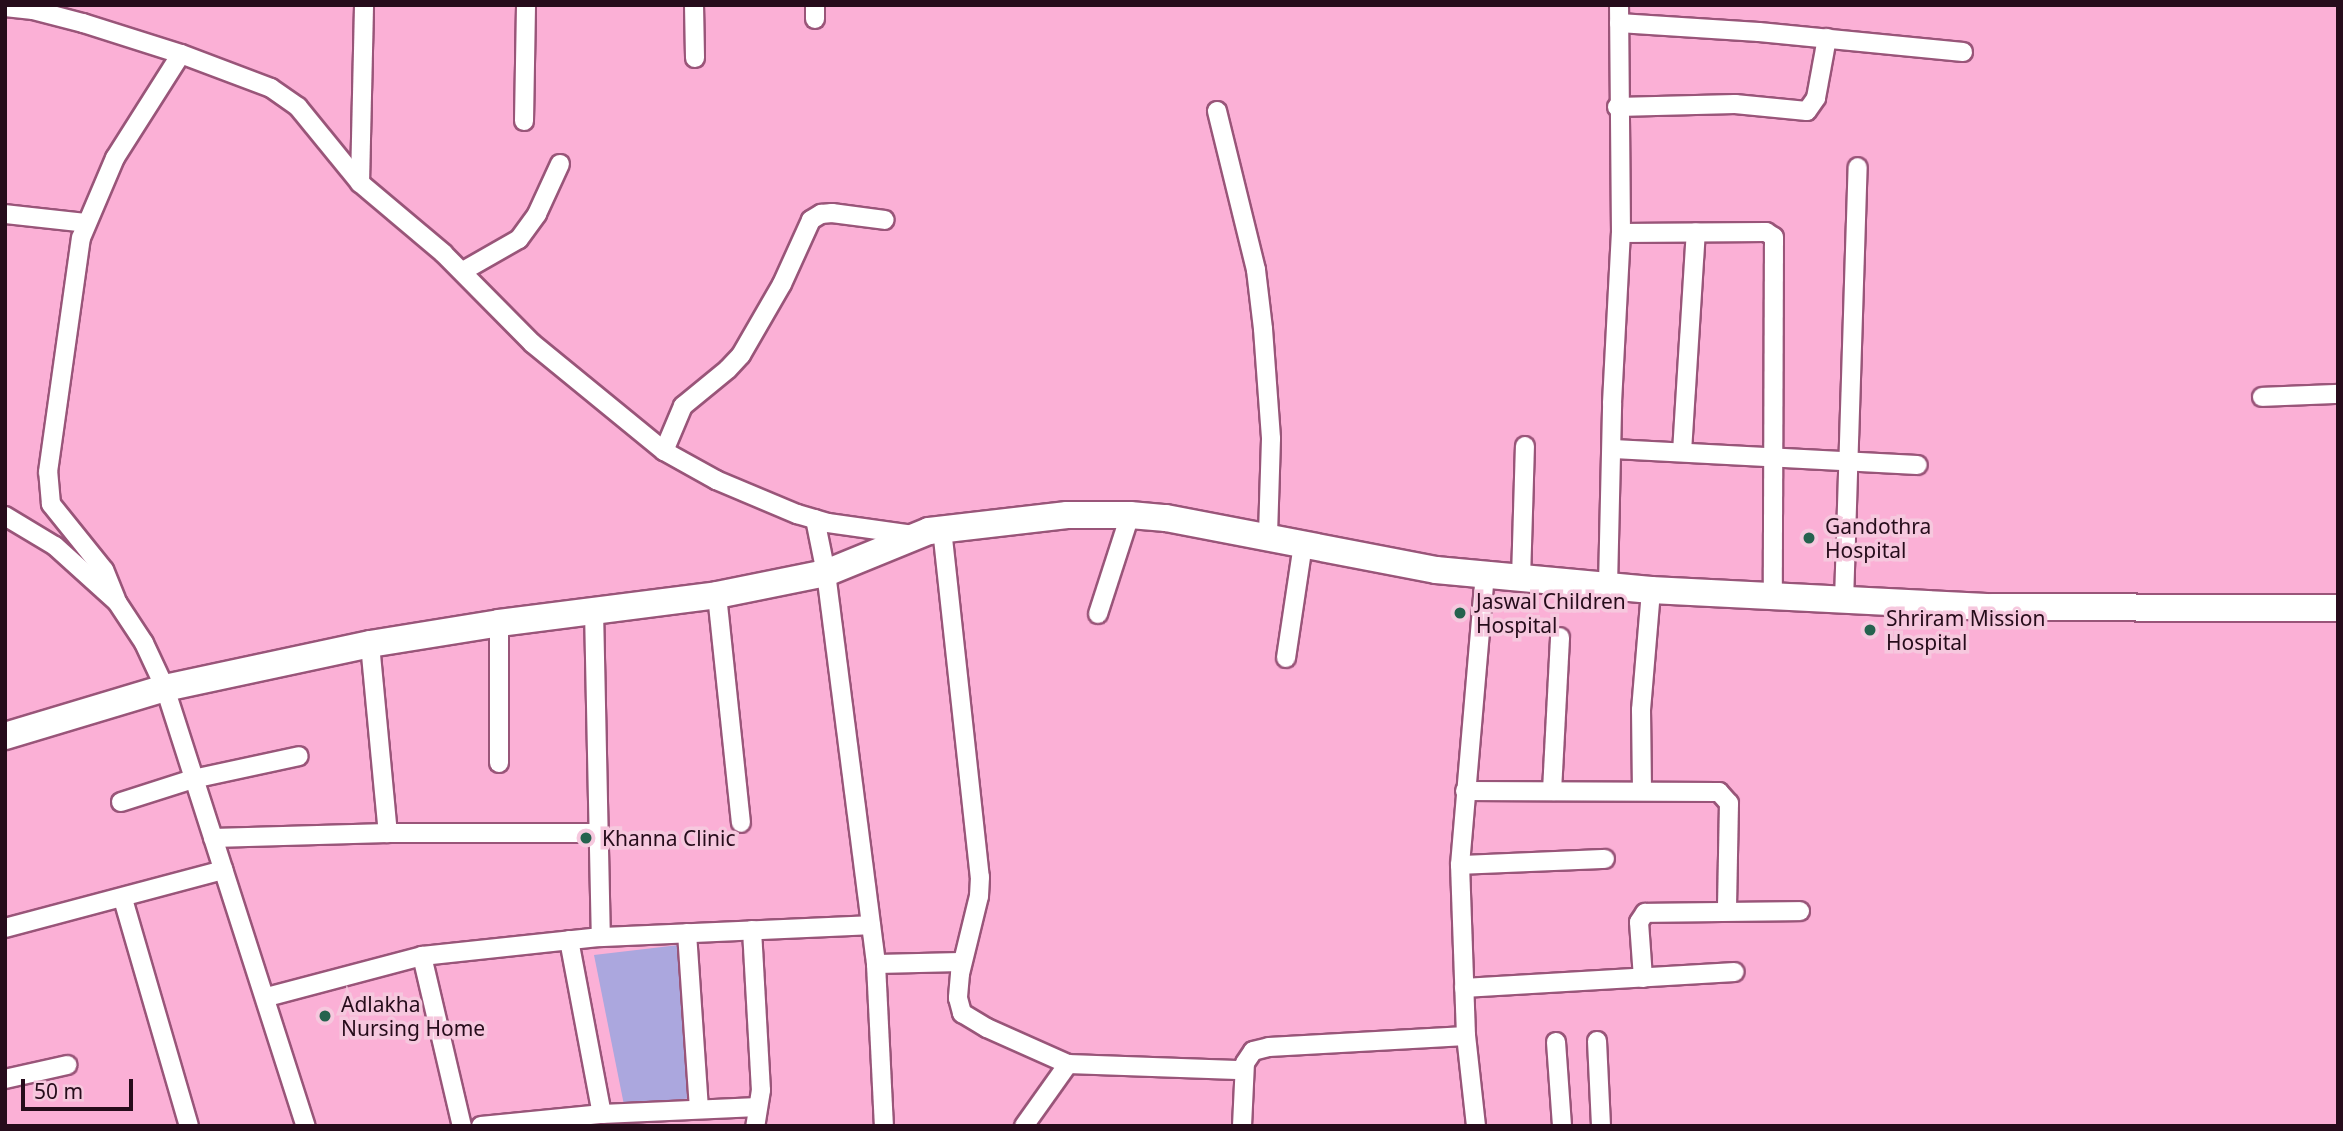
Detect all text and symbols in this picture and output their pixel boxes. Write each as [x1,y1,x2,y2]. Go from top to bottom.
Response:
place label: Gandothra Hospital [1825,513,1931,563]
marker: Gandothra Hospital [1799,528,1819,548]
place label: Jaswal Children Hospital [1476,588,1626,638]
marker: Jaswal Children Hospital [1450,603,1470,623]
place label: Shriram Mission Hospital [1886,605,2045,655]
marker: Shriram Mission Hospital [1860,620,1880,640]
place label: Khanna Clinic [602,825,736,851]
marker: Khanna Clinic [576,828,596,848]
place label: Adlakha Nursing Home [341,991,485,1041]
marker: Adlakha Nursing Home [315,1006,335,1026]
scale bar [24,1064,136,1108]
text: 50 m [34,1077,83,1105]

